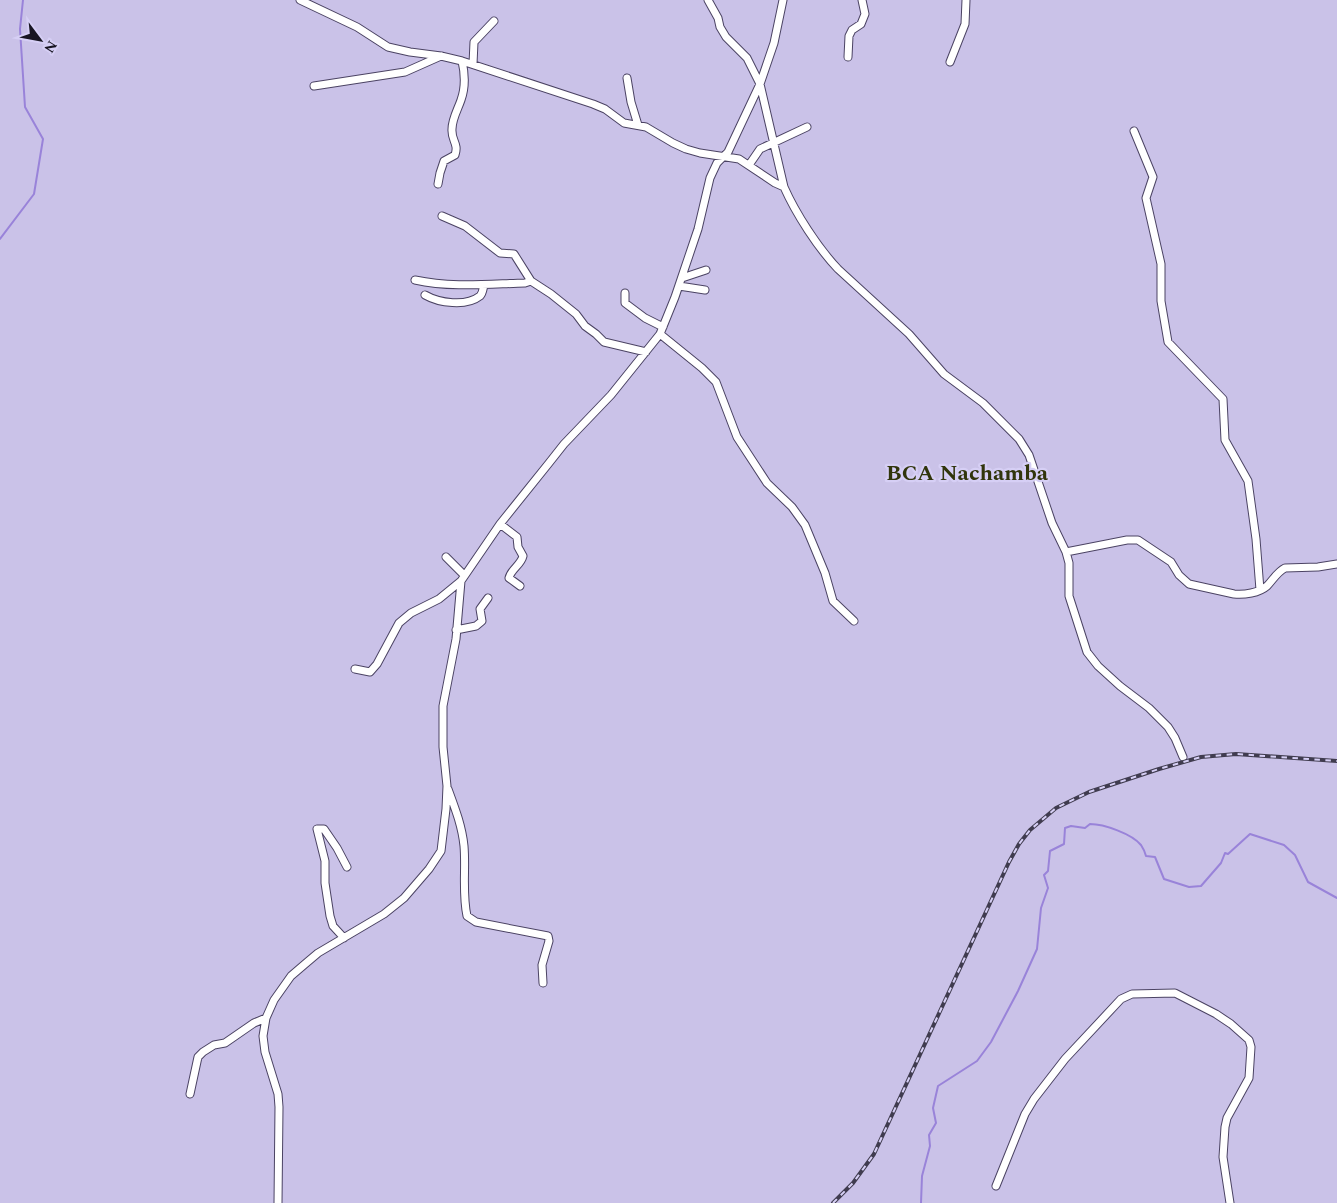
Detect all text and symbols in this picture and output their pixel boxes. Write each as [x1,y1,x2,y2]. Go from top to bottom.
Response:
north arrow [15,15,65,65]
text: N [39,36,63,57]
district label: BCA Nachamba [886,457,1049,490]

